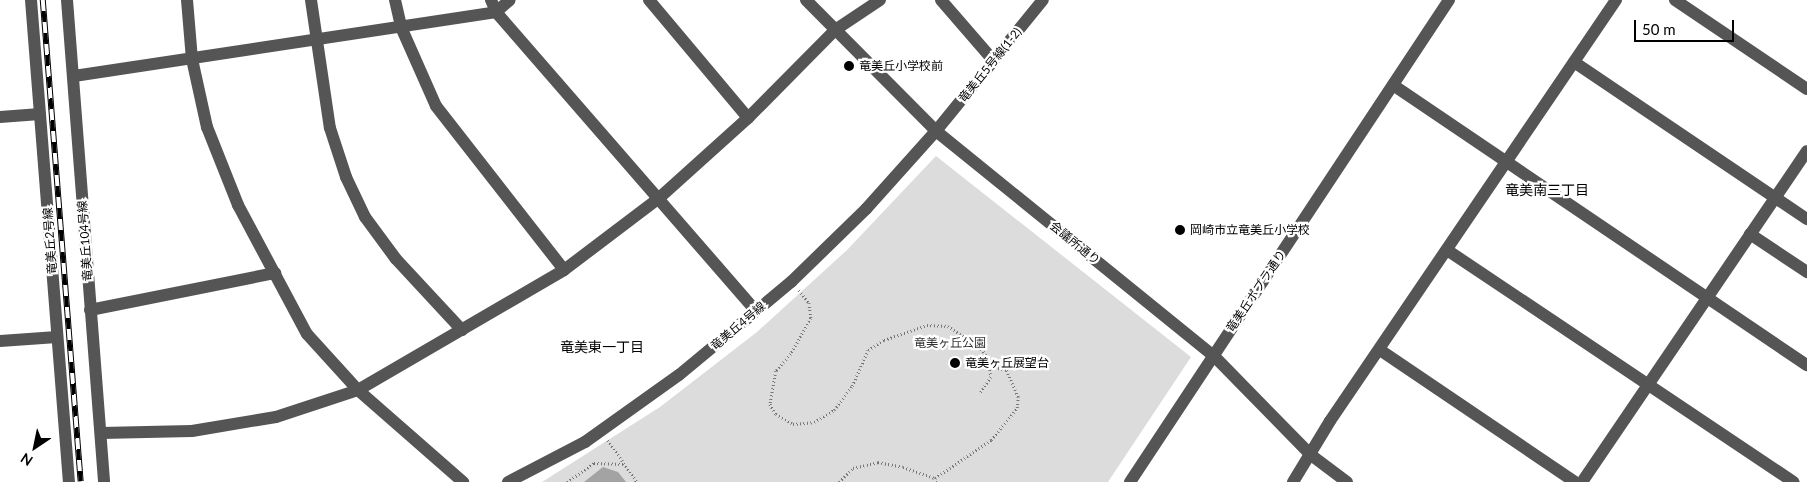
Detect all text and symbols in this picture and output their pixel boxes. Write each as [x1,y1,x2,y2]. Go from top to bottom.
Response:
scale bar [1637,10,1737,42]
text: 50 m [1642,20,1676,38]
street label: 竜美丘5号線(1-2) [956,25,1024,105]
place label: 竜美丘小学校前 [859,59,943,73]
marker: 竜美丘小学校前 [843,60,855,72]
district label: 竜美南三丁目 [1505,182,1589,198]
street label: 竜美丘104号線 [75,200,95,282]
street label: 竜美丘2号線 [40,207,60,275]
street label: 会議所通り [1047,219,1103,267]
place label: 岡崎市立竜美丘小学校 [1190,223,1310,237]
marker: 岡崎市立竜美丘小学校 [1174,224,1186,236]
street label: 竜美丘ポプラ通り [1223,247,1289,335]
street label: 竜美丘4号線 [708,299,768,353]
park label: 竜美ヶ丘公園 [914,336,986,350]
district label: 竜美東一丁目 [560,339,644,355]
place label: 竜美ヶ丘展望台 [965,356,1049,370]
marker: 竜美ヶ丘展望台 [949,357,961,369]
north arrow [10,422,60,472]
text: N [17,450,36,470]

